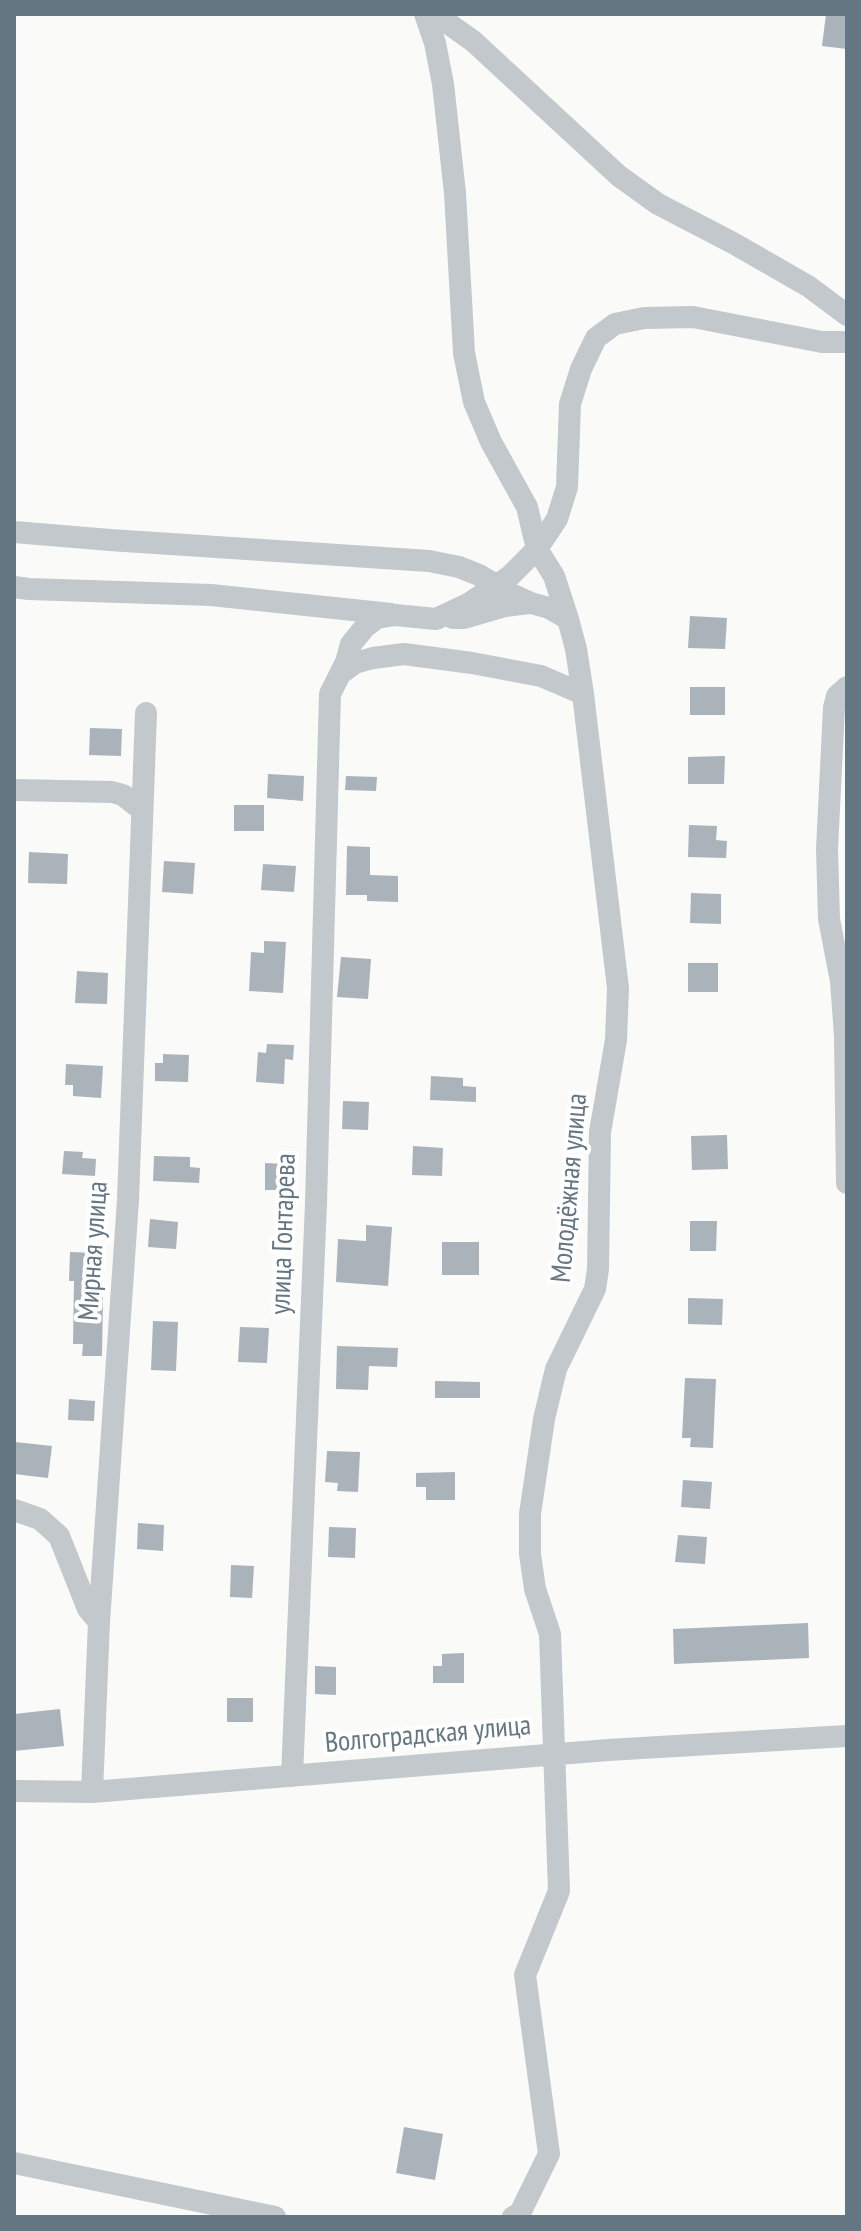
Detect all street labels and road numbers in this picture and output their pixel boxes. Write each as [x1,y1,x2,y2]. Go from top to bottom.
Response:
street label: Молодёжная улица [545,1092,595,1284]
street label: улица Гонтарева [264,1153,304,1315]
street label: Мирная улица [72,1180,116,1322]
street label: Волгоградская улица [323,1709,533,1761]

